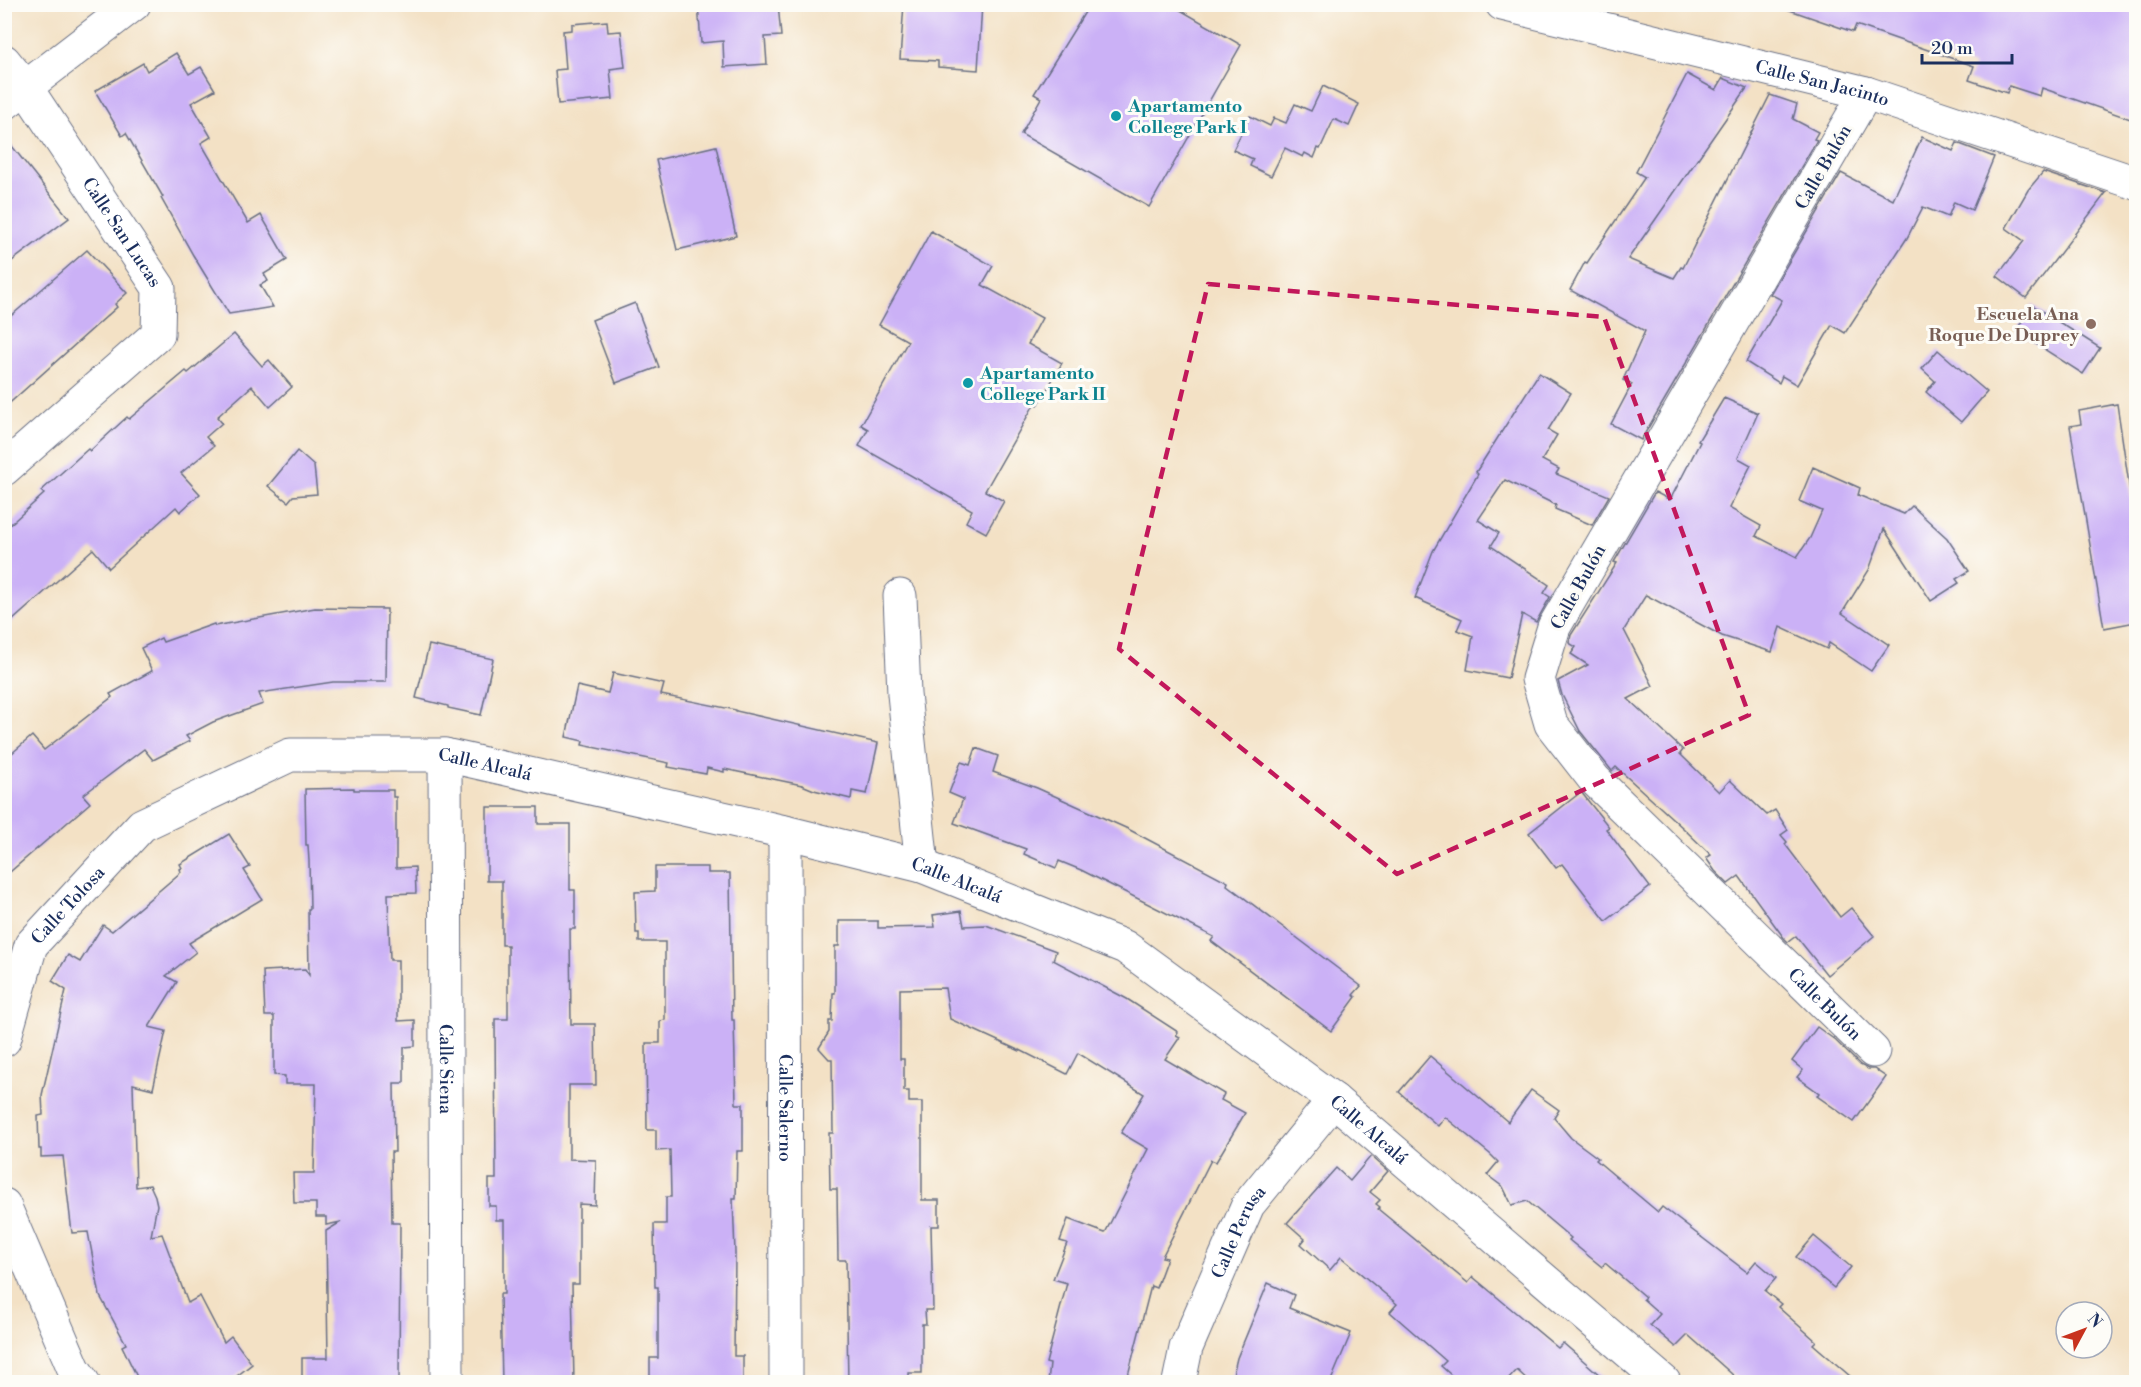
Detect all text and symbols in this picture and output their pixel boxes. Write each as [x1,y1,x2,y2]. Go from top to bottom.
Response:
scale bar [1922,27,2012,65]
text: 20 m [1931,37,1973,60]
street label: Calle San Jacinto [1753,55,1892,112]
place label: Apartamento College Park I [1127,95,1247,139]
marker: Apartamento College Park I [1109,109,1123,123]
street label: Calle Bulón [1790,121,1857,214]
street label: Calle San Lucas [77,173,166,292]
place label: Escuela Ana Roque De Duprey [1929,303,2080,347]
marker: Escuela Ana Roque De Duprey [2084,317,2098,331]
place label: Apartamento College Park II [979,362,1106,406]
marker: Apartamento College Park II [961,376,975,390]
street label: Calle Bulón [1546,540,1611,634]
street label: Calle Alcalá [438,744,535,786]
street label: Calle Alcalá [909,853,1006,909]
street label: Calle Tolosa [26,861,111,950]
street label: Calle Bulón [1783,963,1866,1046]
street label: Calle Siena [434,1024,457,1115]
street label: Calle Salerno [773,1054,797,1162]
street label: Calle Alcalá [1325,1090,1413,1170]
street label: Calle Perusa [1206,1180,1272,1282]
north arrow [2054,1300,2114,1360]
text: N [2083,1309,2106,1332]

